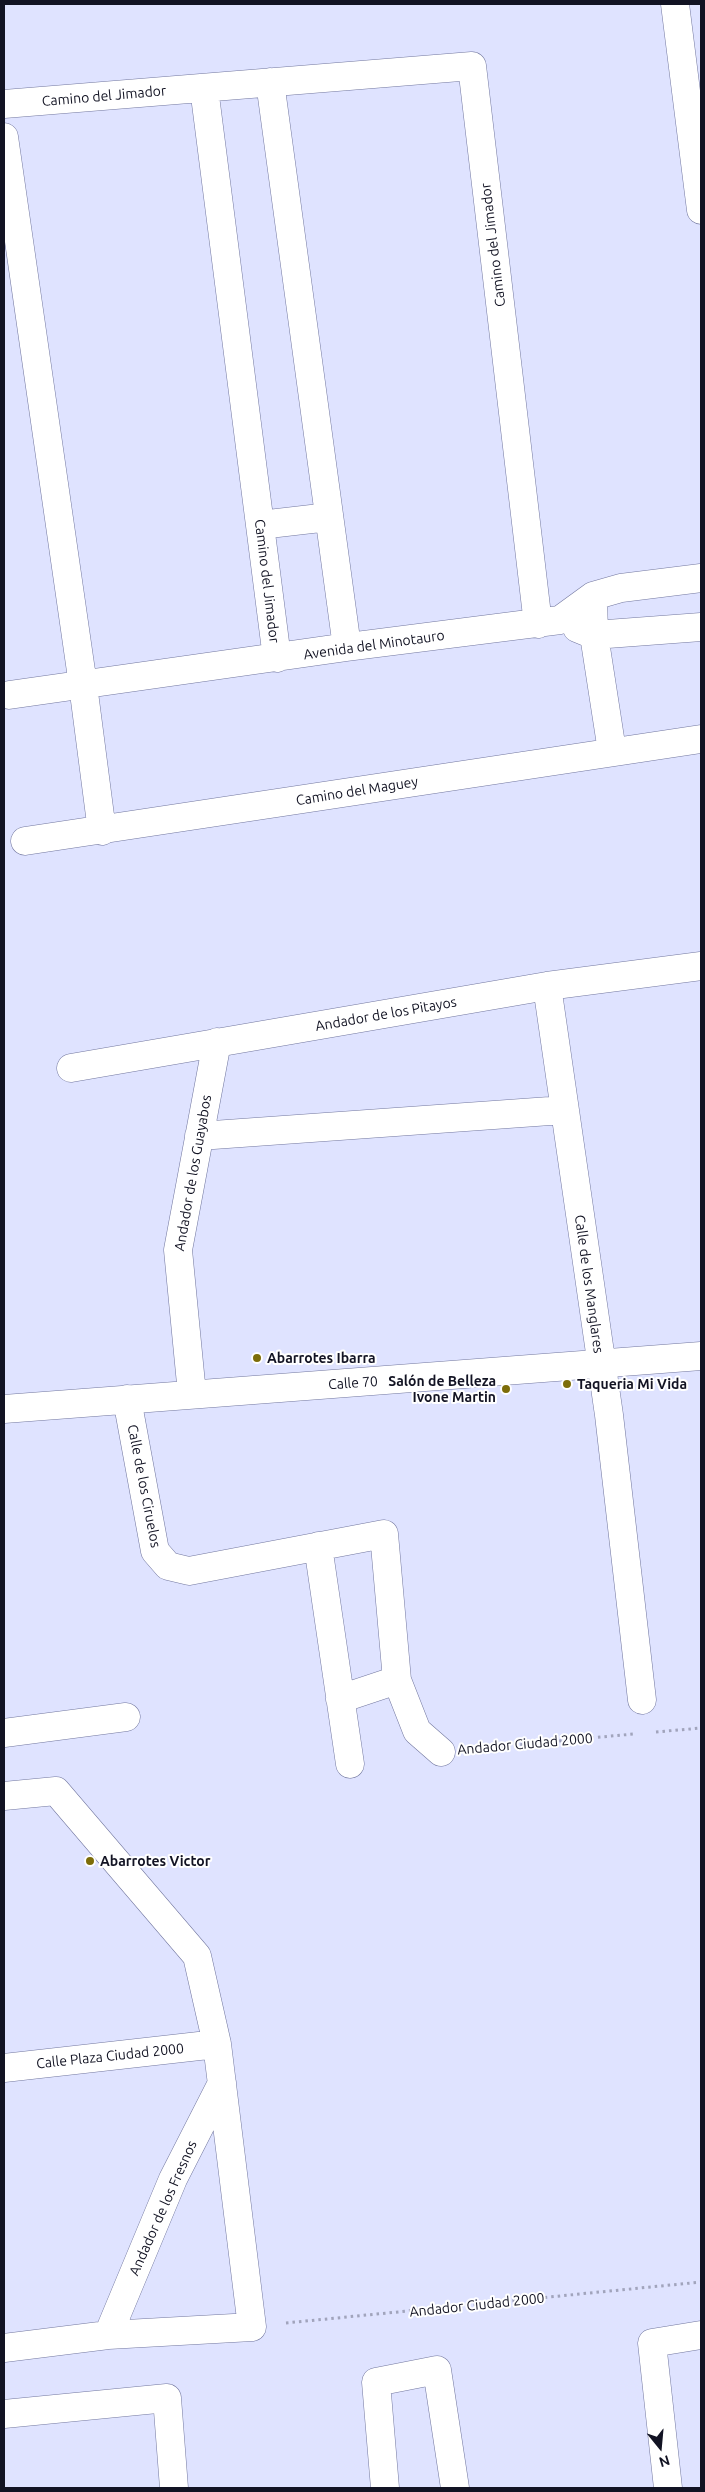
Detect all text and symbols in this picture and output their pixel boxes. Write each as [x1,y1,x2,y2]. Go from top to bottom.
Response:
street label: Camino del Jimador [41,82,167,110]
street label: Camino del Jimador [477,182,509,308]
street label: Camino del Jimador [251,518,283,644]
street label: Avenida del Minotauro [302,627,446,663]
street label: Camino del Maguey [295,773,419,809]
street label: Andador de los Pitayos [314,993,458,1035]
street label: Andador de los Guayabos [171,1094,215,1252]
street label: Calle de los Manglares [571,1214,607,1354]
place label: Abarrotes Ibarra [267,1350,376,1366]
marker: Abarrotes Ibarra [251,1352,263,1364]
street label: Calle 70 [328,1373,378,1393]
place label: Salón de Belleza Ivone Martin [388,1373,496,1405]
place label: Taqueria Mi Vida [577,1376,687,1392]
marker: Taqueria Mi Vida [561,1378,573,1390]
marker: Salón de Belleza Ivone Martin [500,1383,512,1395]
street label: Calle de los Ciruelos [124,1423,164,1549]
street label: Andador Ciudad 2000 [457,1730,593,1758]
place label: Abarrotes Victor [100,1853,210,1869]
marker: Abarrotes Victor [84,1855,96,1867]
street label: Calle Plaza Ciudad 2000 [35,2040,185,2072]
street label: Andador de los Fresnos [126,2138,200,2278]
street label: Andador Ciudad 2000 [409,2290,545,2320]
north arrow [635,2422,685,2472]
text: N [657,2452,672,2471]

